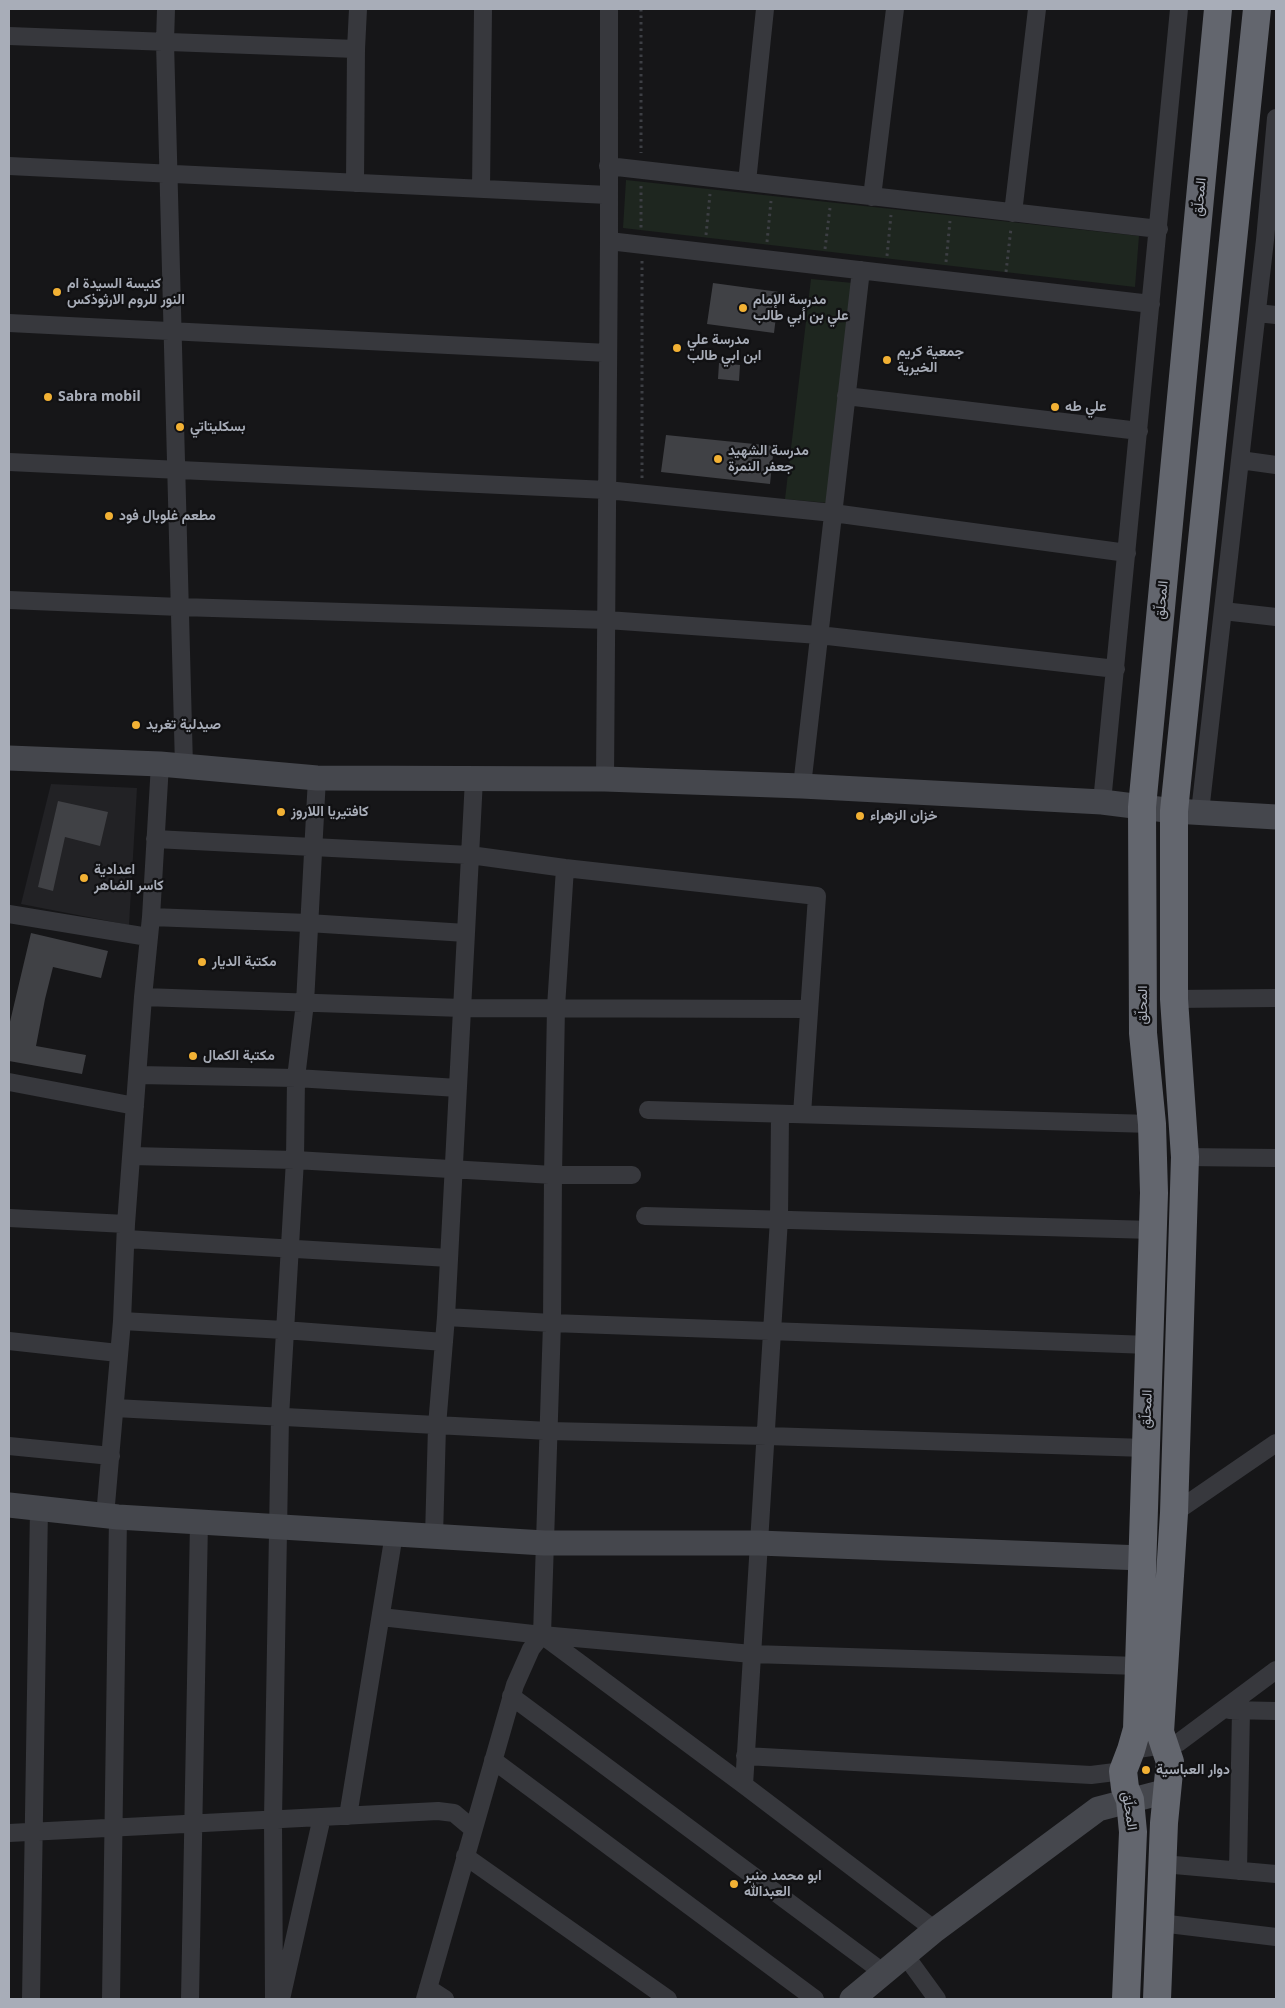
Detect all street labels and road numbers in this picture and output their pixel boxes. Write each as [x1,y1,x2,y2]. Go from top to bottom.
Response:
street label: المحلّق [1190,177,1210,217]
street label: المحلّق [1152,580,1172,620]
street label: المحلّق [1135,986,1151,1024]
street label: المحلّق [1138,1389,1156,1429]
street label: المحلّق [1118,1790,1140,1832]

